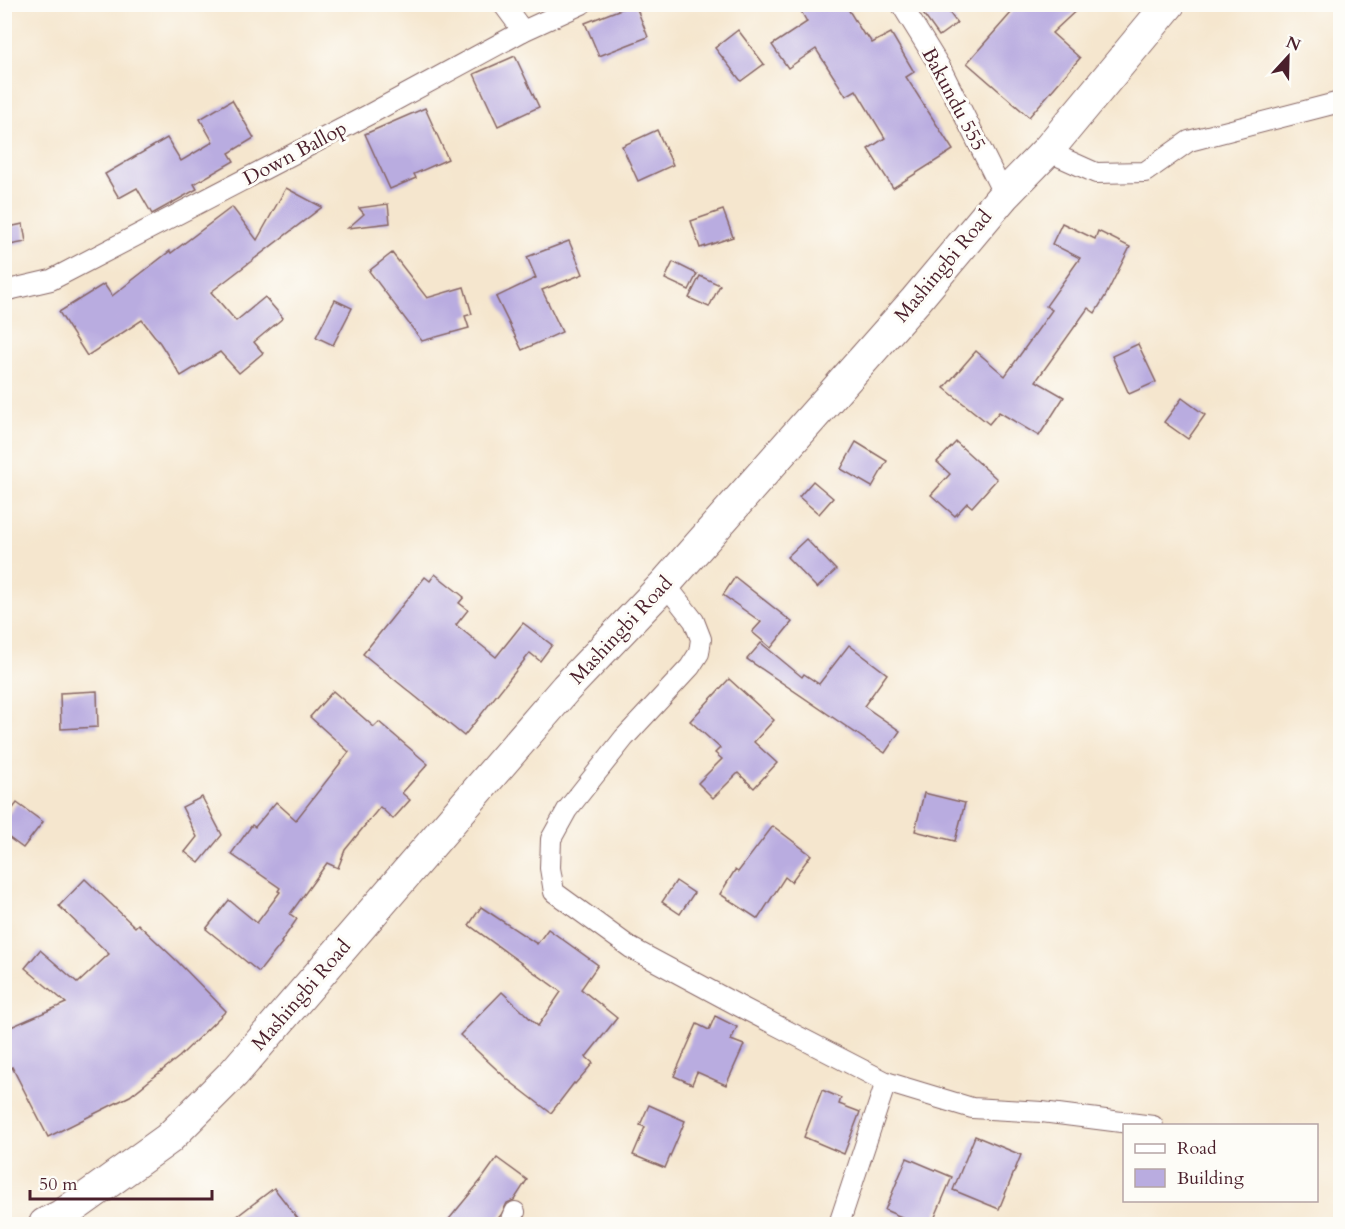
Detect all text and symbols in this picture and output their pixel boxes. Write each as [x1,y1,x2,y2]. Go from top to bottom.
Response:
north arrow [1258,27,1318,87]
text: N [1283,31,1304,57]
street label: Bakundu 555 [916,43,992,155]
street label: Down Ballop [238,114,352,192]
street label: Mashingbi Road [888,204,998,328]
street label: Mashingbi Road [564,570,679,690]
street label: Mashingbi Road [245,933,357,1056]
legend [1123,1124,1318,1202]
text: Road [1177,1136,1217,1161]
scale bar [30,1163,212,1201]
text: Building [1177,1166,1245,1191]
text: 50 m [39,1172,78,1197]

